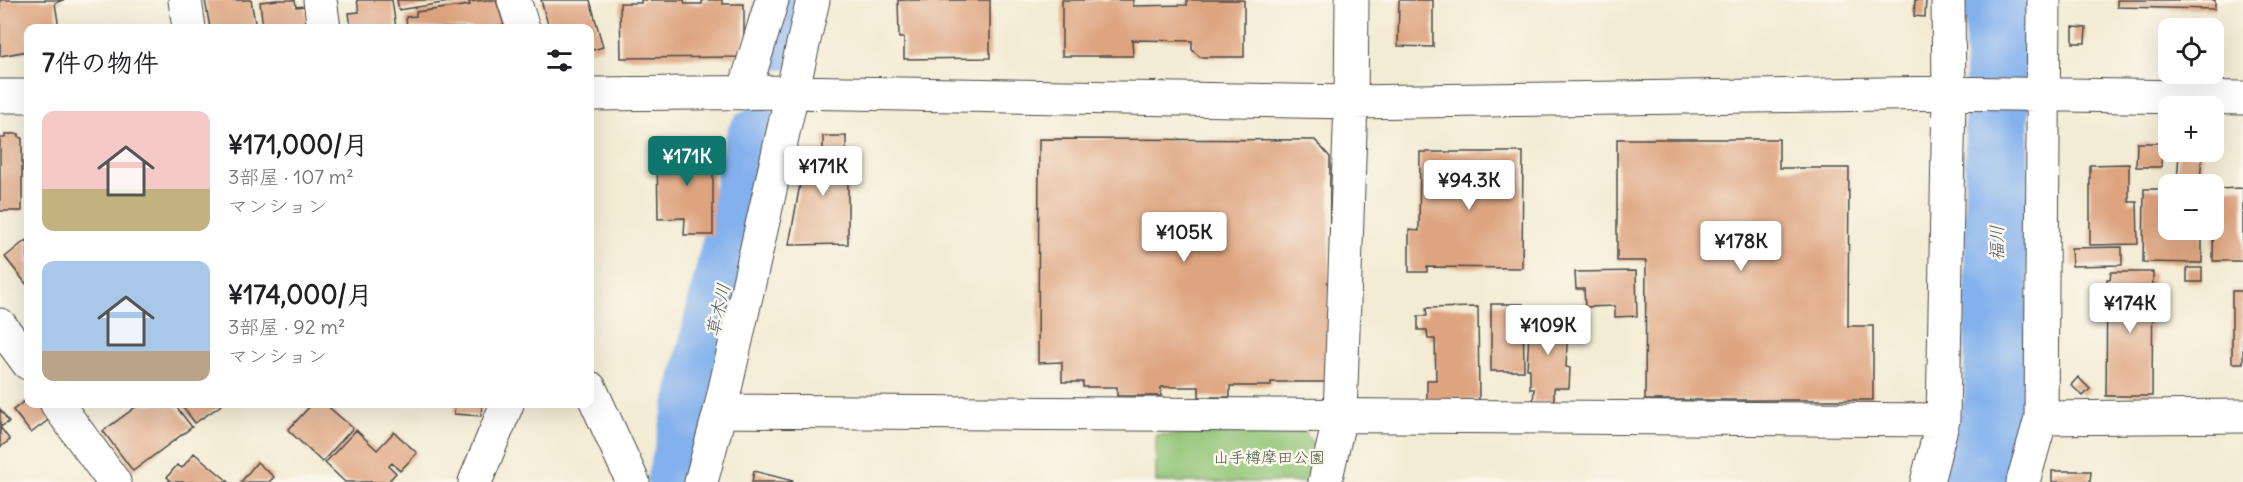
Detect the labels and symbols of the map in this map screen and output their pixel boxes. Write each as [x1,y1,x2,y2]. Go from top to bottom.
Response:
pin: ¥171K [645,136,729,187]
pin: ¥171K [781,146,865,197]
pin: ¥94.3K [1420,160,1518,211]
pin: ¥105K [1142,212,1226,263]
pin: ¥178K [1699,221,1783,272]
water label: 福川 [1985,225,2008,261]
water label: 草木川 [701,281,735,339]
pin: ¥174K [2088,283,2172,334]
pin: ¥109K [1506,305,1590,356]
park label: 山手樽摩田公園 [1213,447,1325,467]

